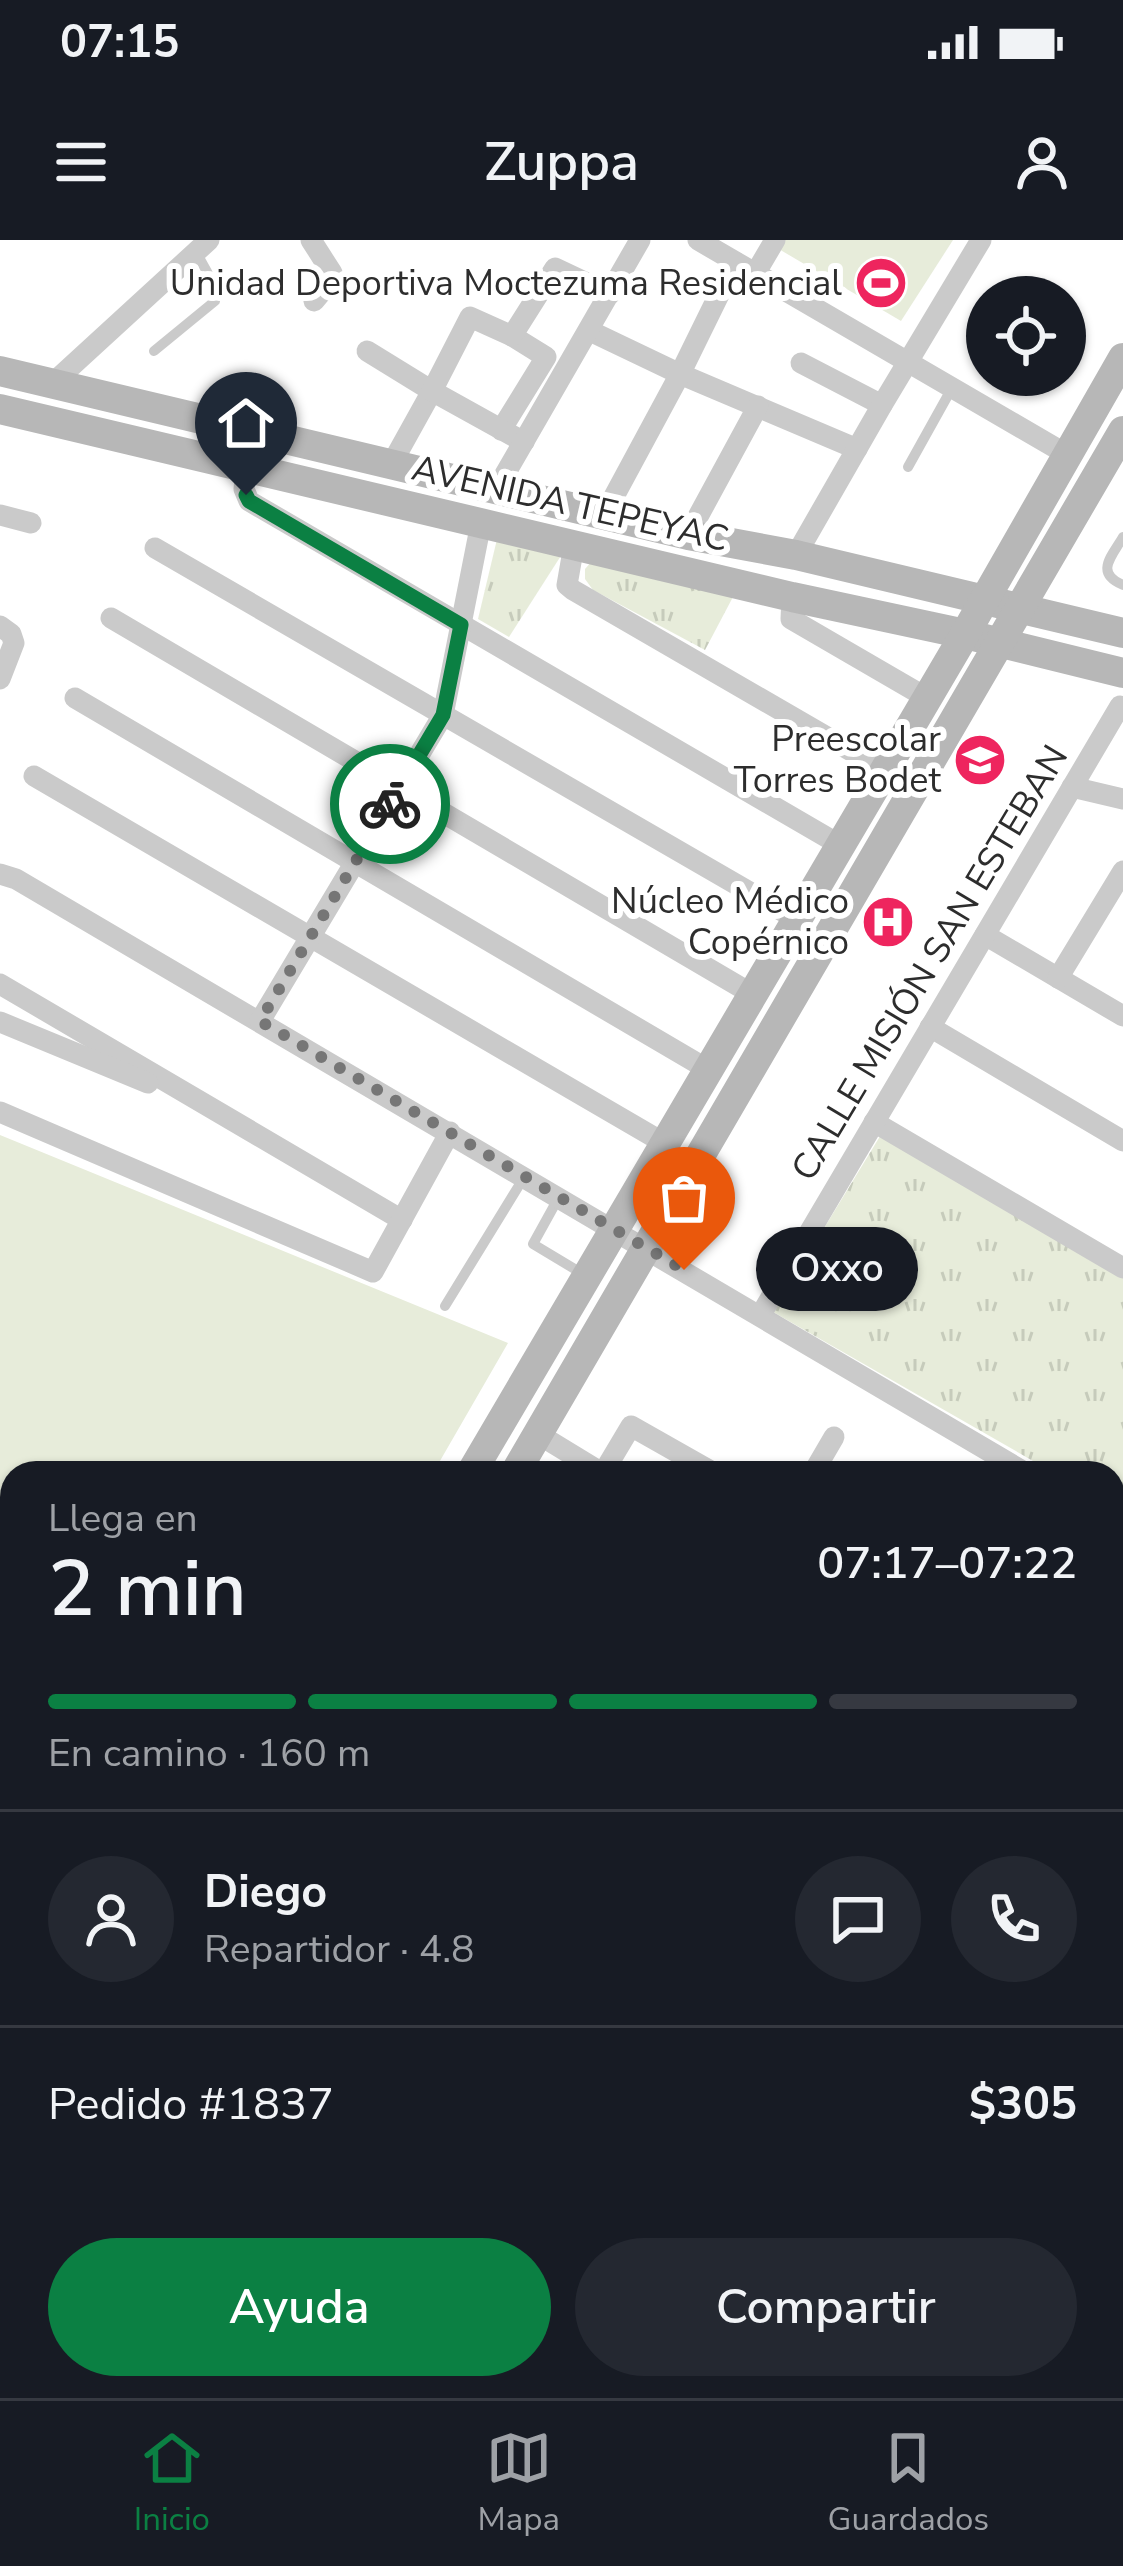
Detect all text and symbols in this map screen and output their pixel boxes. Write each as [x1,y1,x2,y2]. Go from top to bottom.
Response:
text: 07:15 [60,12,179,73]
text: Zuppa [484,125,639,199]
icon: menu [48,129,114,195]
icon: person [1009,129,1075,195]
sports icon: Unidad Deportiva Moctezuma Residencial [853,255,909,311]
place label: Unidad Deportiva Moctezuma Residencial [170,259,842,308]
map controls [966,276,1086,396]
button: locate [966,276,1086,396]
pin [195,372,297,495]
icon: home [213,390,279,456]
street label: AVENIDA TEPEYAC [407,444,733,564]
place label: Preescolar Torres Bodet [734,715,941,805]
school or university icon: Preescolar Torres Bodet [952,732,1008,788]
street label: CALLE MISIÓN SAN ESTEBAN [780,736,1080,1190]
courier [330,744,450,864]
icon: bike [357,771,423,837]
place label: Núcleo Médico Copérnico [611,877,849,967]
hospital icon: Núcleo Médico Copérnico [860,894,916,950]
pin [633,1147,735,1270]
icon: bag [651,1165,717,1231]
callout: Oxxo [756,1228,918,1312]
text: Oxxo [790,1242,884,1295]
text: Llega en [48,1492,198,1545]
text: 07:17–07:22 [817,1533,1077,1594]
text: 2 min [48,1536,247,1643]
text: En camino · 160 m [48,1727,370,1780]
button: person [48,1856,174,1982]
button: chat [795,1856,921,1982]
button: phone [951,1856,1077,1982]
text: Diego [204,1862,327,1923]
text: Repartidor · 4.8 [204,1923,475,1976]
text: Pedido #1837 [48,2074,334,2135]
text: $305 [969,2074,1077,2135]
button: Ayuda [48,2238,551,2376]
button: Compartir [575,2238,1077,2376]
tab: Inicio [134,2425,210,2542]
tab: Mapa [477,2425,560,2542]
tab: Guardados [827,2425,989,2542]

